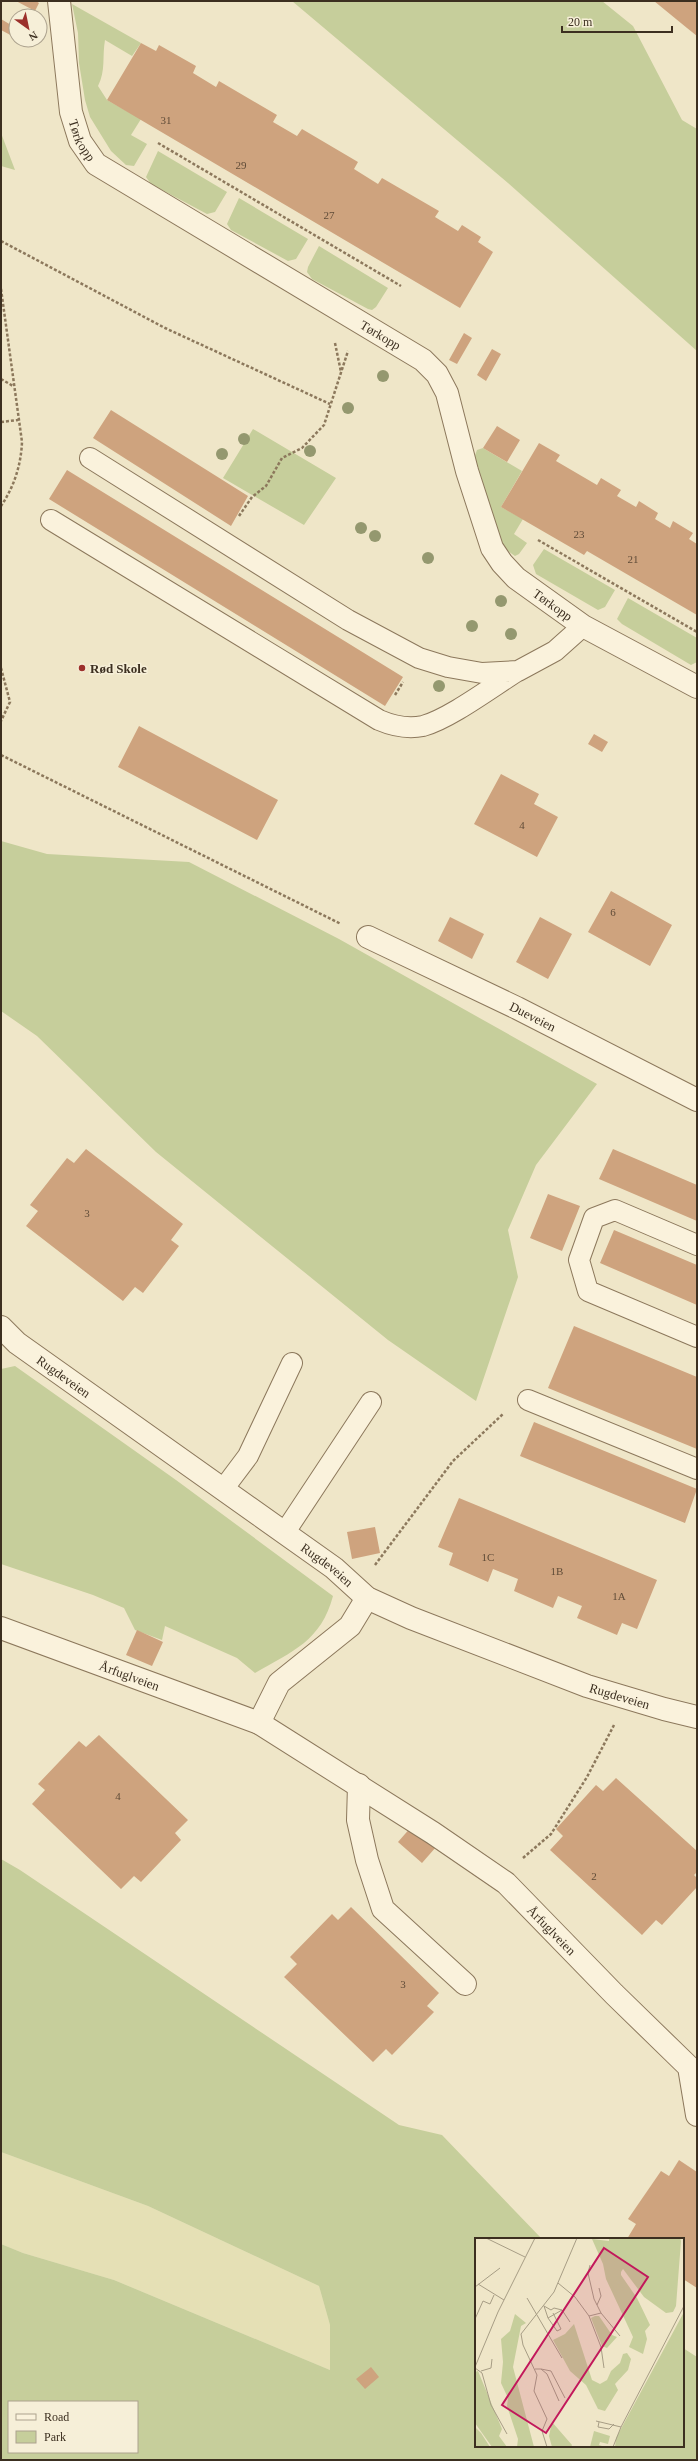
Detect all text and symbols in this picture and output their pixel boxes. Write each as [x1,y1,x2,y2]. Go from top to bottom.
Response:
north arrow [8,8,48,48]
scale bar [562,8,672,34]
text: 20 m [568,15,593,29]
text: N [27,29,40,44]
house number: 31 [161,114,172,126]
street label: Tørkopp [66,117,99,164]
house number: 29 [236,159,247,171]
house number: 27 [324,209,335,221]
street label: Tørkopp [358,317,404,353]
house number: 23 [574,528,585,540]
house number: 21 [628,553,639,565]
street label: Tørkopp [530,585,576,624]
place label: Rød Skole [90,661,147,676]
marker: Rød Skole [77,663,87,673]
house number: 4 [519,819,525,831]
house number: 6 [610,906,616,918]
street label: Dueveien [507,998,559,1034]
house number: 3 [84,1207,90,1219]
street label: Rugdeveien [34,1352,94,1401]
street label: Rugdeveien [298,1540,357,1590]
house number: 1C [482,1551,494,1563]
house number: 1B [551,1565,563,1577]
house number: 1A [612,1590,626,1602]
street label: Årfuglveien [97,1657,162,1693]
street label: Rugdeveien [588,1680,652,1712]
house number: 4 [115,1790,121,1802]
house number: 2 [591,1870,597,1882]
street label: Årfuglveien [525,1902,579,1958]
house number: 3 [400,1978,406,1990]
inset map [475,2238,684,2447]
legend [8,2401,138,2453]
text: Road [44,2410,69,2424]
text: Park [44,2430,66,2444]

